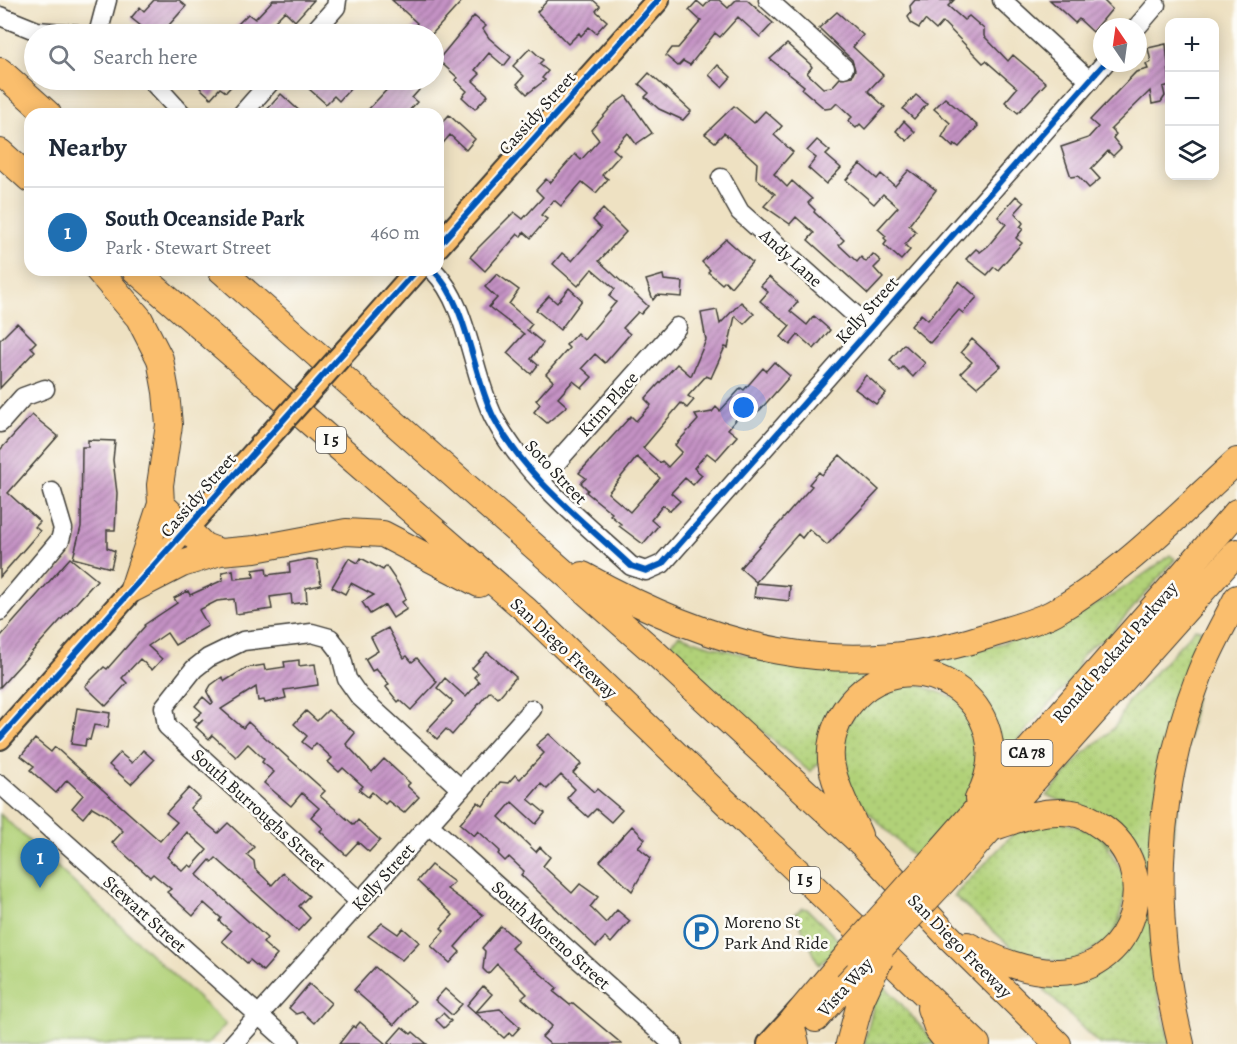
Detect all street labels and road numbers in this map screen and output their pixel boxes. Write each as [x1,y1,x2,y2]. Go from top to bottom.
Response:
street label: Cassidy Street [493,66,581,160]
street label: Andy Lane [754,223,828,293]
street label: Kelly Street [830,271,904,349]
street label: Krim Place [572,366,644,442]
road number: I 5 [316,427,346,453]
street label: Soto Street [520,434,592,510]
street label: Cassidy Street [155,448,241,542]
street label: Ronald Packard Parkway [1047,575,1184,728]
street label: San Diego Freeway [505,592,623,705]
road number: CA 78 [1002,740,1052,766]
street label: South Burroughs Street [187,743,332,877]
street label: Kelly Street [346,838,420,916]
road number: I 5 [790,867,820,893]
street label: Stewart Street [98,870,192,958]
street label: South Moreno Street [486,875,616,995]
street label: San Diego Freeway [903,889,1018,1004]
street label: Vista Way [811,952,879,1022]

